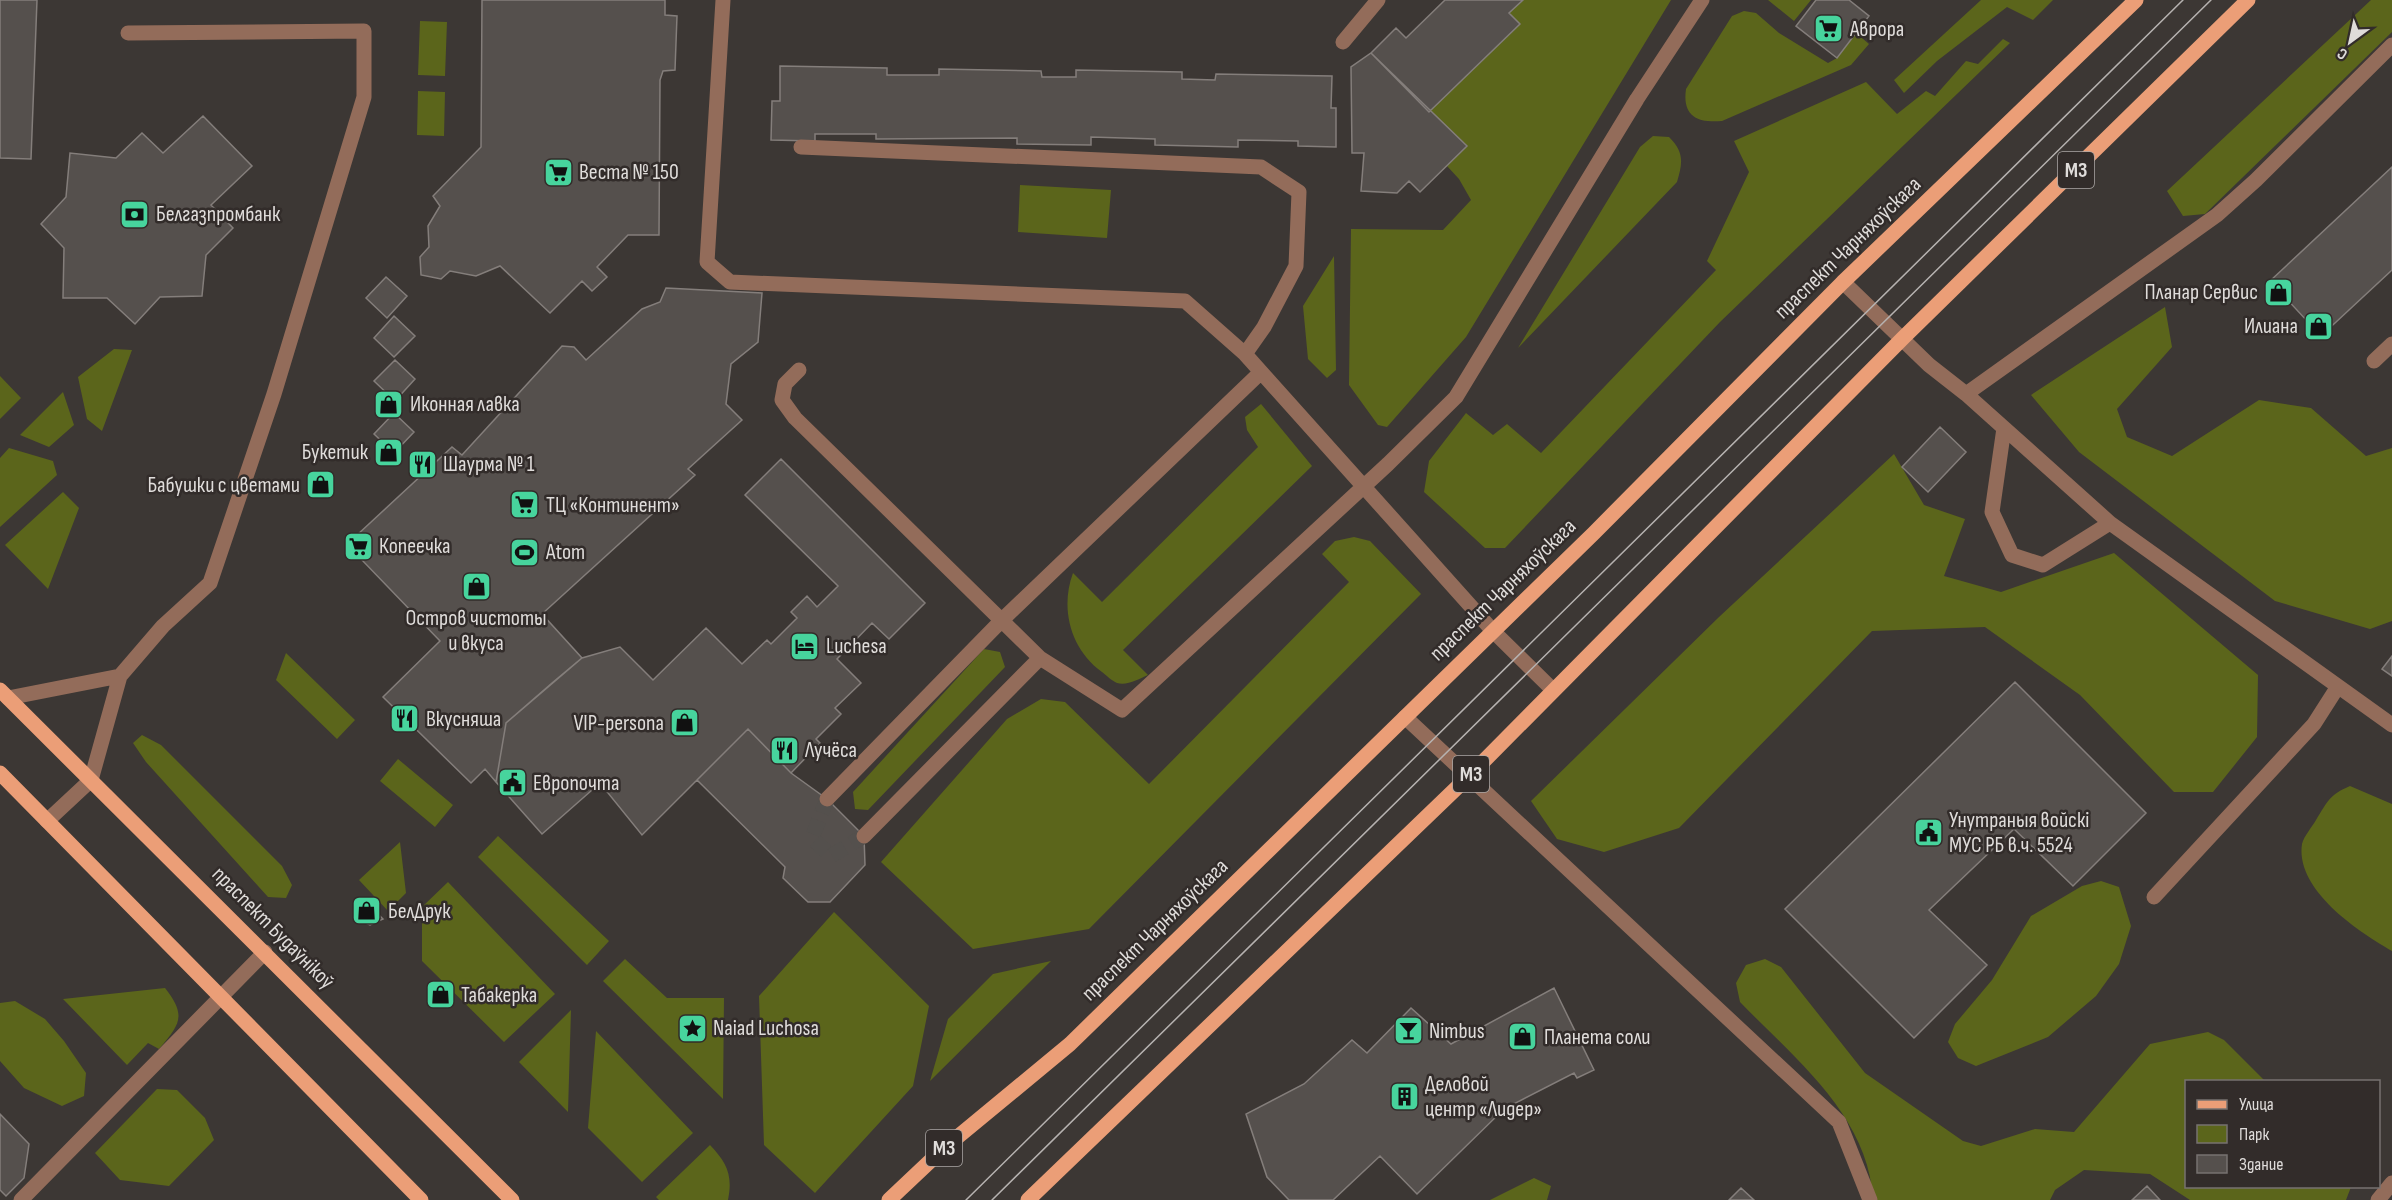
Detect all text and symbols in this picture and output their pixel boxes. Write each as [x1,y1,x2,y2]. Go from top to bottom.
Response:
north arrow [2320,12,2380,72]
supermarket icon: Аврора [1813,13,1845,45]
place label: Аврора [1849,16,1904,43]
text: С [2334,43,2351,64]
road number: М3 [2058,152,2094,188]
supermarket icon: Веста № 150 [542,156,574,188]
place label: Веста № 150 [579,159,679,186]
street label: праспект Чарняхоўскага [1769,171,1927,325]
bank icon: Белгазпромбанк [119,198,151,230]
place label: Белгазпромбанк [156,201,281,228]
shop icon: Планар Сервис [2263,276,2295,308]
place label: Планар Сервис [2145,279,2258,306]
shop icon: Илиана [2303,310,2335,342]
place label: Илиана [2244,313,2298,340]
shop icon: Иконная лавка [373,388,405,420]
place label: Иконная лавка [410,391,520,418]
shop icon: Букетик [373,436,405,468]
place label: Букетик [302,439,369,466]
restaurant icon: Шаурма № 1 [406,448,438,480]
place label: Шаурма № 1 [443,451,535,478]
shop icon: Бабушки с цветами [305,469,337,501]
place label: Бабушки с цветами [147,472,300,499]
supermarket icon: ТЦ «Континент» [509,489,541,521]
place label: ТЦ «Континент» [546,492,680,519]
street label: праспект Чарняхоўскага [1424,513,1582,667]
supermarket icon: Копеечка [342,530,374,562]
place label: Копеечка [379,533,450,560]
sports icon: Atom [509,536,541,568]
place label: Atom [545,539,585,566]
shop icon: Остров чистоты и вкуса [460,570,492,602]
place label: Остров чистоты и вкуса [405,605,547,657]
hotel icon: Luchesa [789,630,821,662]
place label: Luchesa [826,633,887,660]
restaurant icon: Вкусняша [389,703,421,735]
place label: Вкусняша [426,706,501,733]
shop icon: VIP-persona [669,707,701,739]
place label: VIP-persona [573,710,664,737]
restaurant icon: Лучёса [768,734,800,766]
place label: Лучёса [804,737,857,764]
road number: М3 [1453,756,1489,792]
public building icon: Европочта [496,767,528,799]
place label: Европочта [533,770,619,797]
place label: Унутраныя войскі МУС РБ в.ч. 5524 [1949,807,2089,859]
public building icon: Унутраныя войскі МУС РБ в.ч. 5524 [1912,817,1944,849]
street label: праспект Чарняхоўскага [1076,853,1234,1007]
street label: праспект Будаўнікоў [206,861,340,995]
shop icon: БелДрук [351,895,383,927]
place label: БелДрук [388,898,451,925]
shop icon: Табакерка [424,979,456,1011]
place label: Табакерка [461,982,537,1009]
place icon: Naiad Luchosa [676,1012,708,1044]
place label: Naiad Luchosa [713,1015,819,1042]
bar icon: Nimbus [1392,1015,1424,1047]
place label: Nimbus [1429,1018,1485,1045]
shop icon: Планета соли [1507,1021,1539,1053]
place label: Планета соли [1544,1024,1650,1051]
place label: Деловой центр «Лидер» [1425,1071,1542,1123]
legend [2185,1080,2380,1188]
building icon: Деловой центр «Лидер» [1388,1081,1420,1113]
text: Улица [2239,1094,2274,1115]
text: Парк [2239,1124,2270,1145]
road number: М3 [926,1130,962,1166]
text: Здание [2239,1154,2284,1175]

